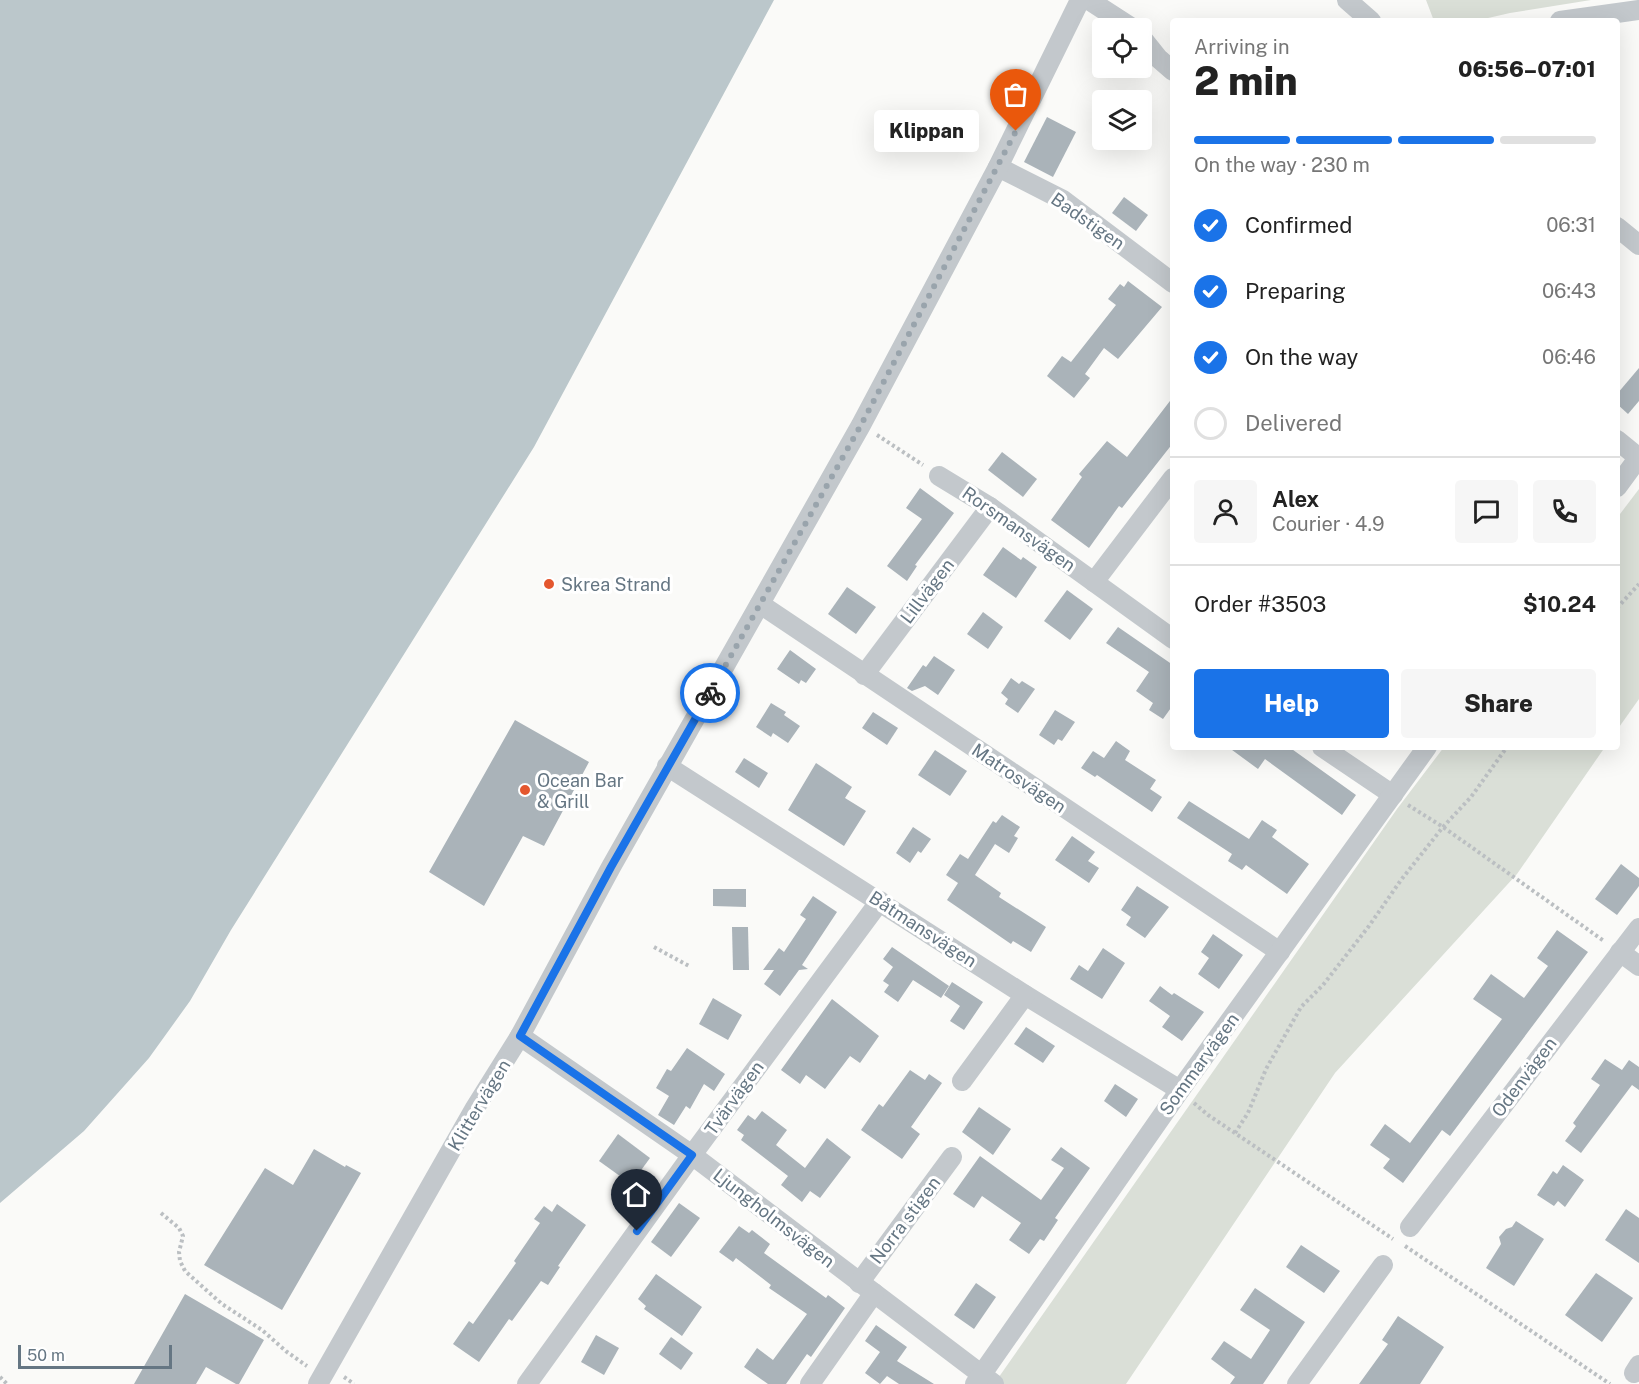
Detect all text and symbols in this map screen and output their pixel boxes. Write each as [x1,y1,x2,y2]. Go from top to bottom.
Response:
map controls [1092,18,1152,150]
button: locate [1092,18,1152,78]
text: Arriving in [1194,35,1289,59]
text: 06:56–07:01 [1458,56,1596,82]
text: 2 min [1194,58,1298,104]
pin [990,69,1041,131]
icon: bag [999,78,1032,111]
button: layers [1092,90,1152,150]
callout: Klippan [875,110,980,152]
text: Klippan [889,119,964,143]
text: On the way · 230 m [1194,153,1370,177]
street label: Badstigen [1047,188,1129,254]
icon: check [1194,209,1227,242]
text: Confirmed [1245,212,1352,238]
text: 06:31 [1546,213,1596,237]
icon: check [1194,275,1227,308]
text: Preparing [1245,278,1346,304]
text: 06:43 [1542,279,1596,303]
icon: check [1194,341,1227,374]
text: On the way [1245,344,1358,370]
text: 06:46 [1542,345,1596,369]
text: Delivered [1245,410,1342,436]
button: person [1194,480,1257,543]
button: chat [1455,480,1518,543]
button: phone [1533,480,1596,543]
street label: Rorsmansvägen [958,482,1080,576]
text: Alex [1272,486,1319,512]
text: Courier · 4.9 [1272,512,1384,536]
street label: Lillvägen [896,555,958,627]
place label: Skrea Strand [561,574,671,595]
marker: Skrea Strand [542,577,556,591]
text: Order #3503 [1194,591,1326,617]
text: $10.24 [1523,591,1596,617]
courier [680,663,740,723]
button: Help [1194,669,1389,738]
button: Share [1401,669,1596,738]
icon: bike [694,677,727,710]
street label: Matrosvägen [968,739,1070,817]
place label: Ocean Bar & Grill [537,770,624,812]
marker: Ocean Bar & Grill [518,783,532,797]
street label: Båtmansvägen [865,886,981,972]
street label: Sommarvägen [1155,1009,1243,1119]
street label: Odenvägen [1487,1033,1561,1121]
street label: Klittervägen [444,1056,514,1154]
street label: Tvärvägen [700,1057,768,1139]
street label: Ljungholmsvägen [709,1164,839,1272]
pin [611,1169,662,1231]
street label: Norra stigen [865,1172,945,1268]
icon: home [620,1178,653,1211]
scale bar [18,1342,172,1370]
text: 50 m [27,1346,65,1365]

